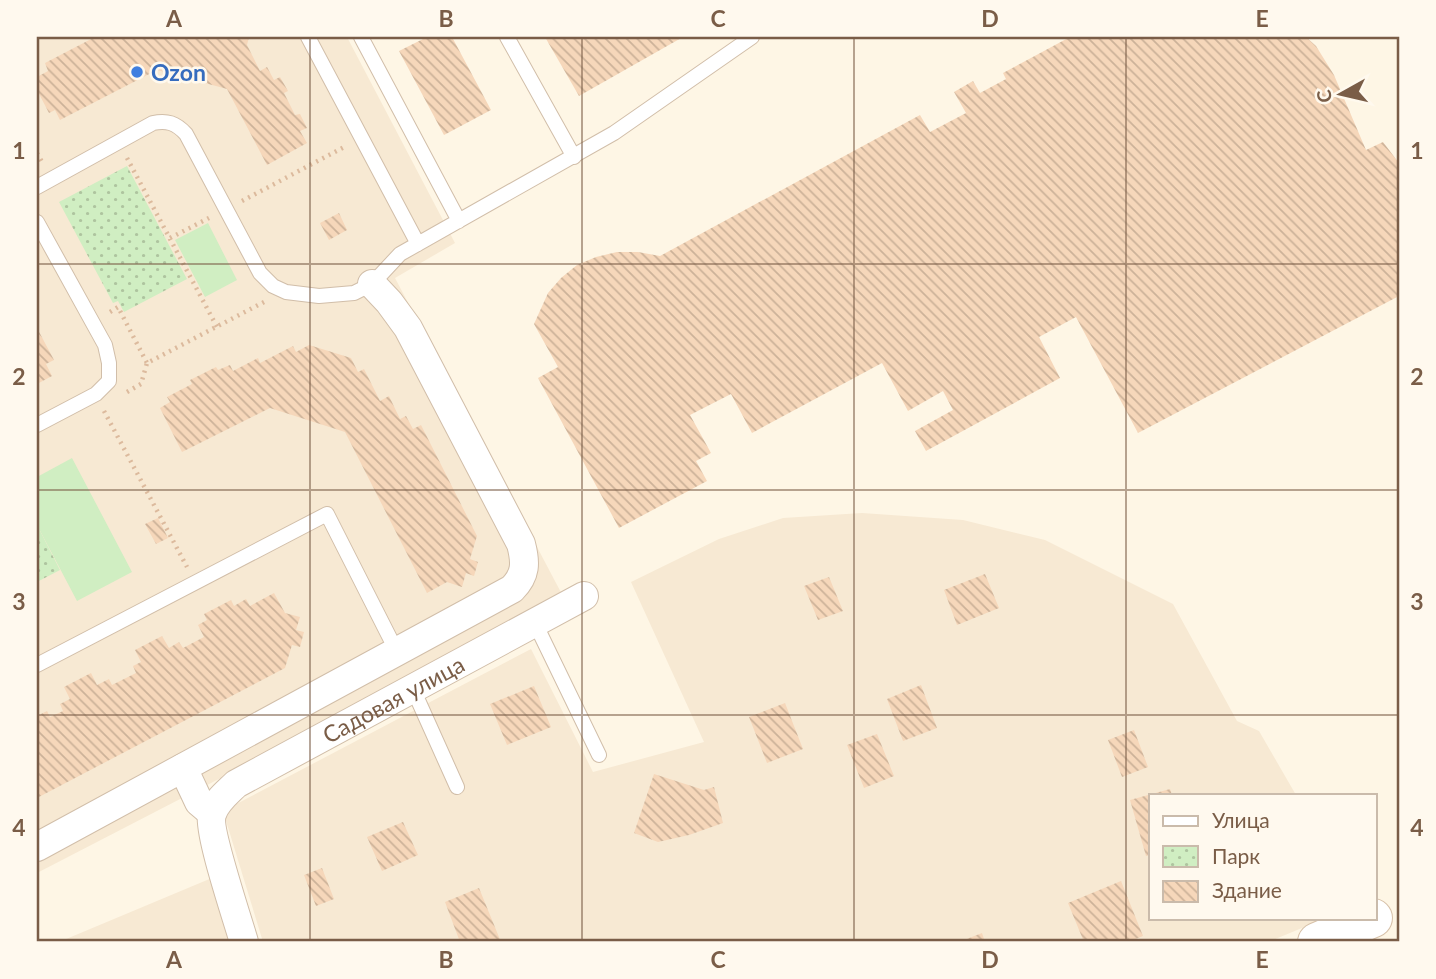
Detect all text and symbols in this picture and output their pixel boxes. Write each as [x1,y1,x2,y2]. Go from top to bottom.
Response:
text: A [165,4,183,32]
text: B [438,4,454,32]
text: C [710,4,726,32]
text: D [981,4,999,32]
text: E [1255,4,1269,32]
place label: Ozon [151,58,206,86]
north arrow [1306,60,1376,130]
marker: Ozon [129,64,145,80]
text: С [1311,88,1336,104]
text: 1 [12,136,26,164]
text: 1 [1410,136,1424,164]
text: 2 [12,362,26,390]
text: 2 [1410,362,1424,390]
text: 3 [12,587,26,615]
text: 3 [1410,587,1424,615]
street label: Садовая улица [318,649,469,749]
legend [1149,794,1376,920]
text: Улица [1212,807,1270,832]
text: 4 [12,813,26,841]
text: 4 [1410,813,1424,841]
text: Парк [1212,843,1260,868]
text: Здание [1212,877,1282,902]
text: A [165,945,183,973]
text: B [438,945,454,973]
text: C [710,945,726,973]
text: D [981,945,999,973]
text: E [1255,945,1269,973]

